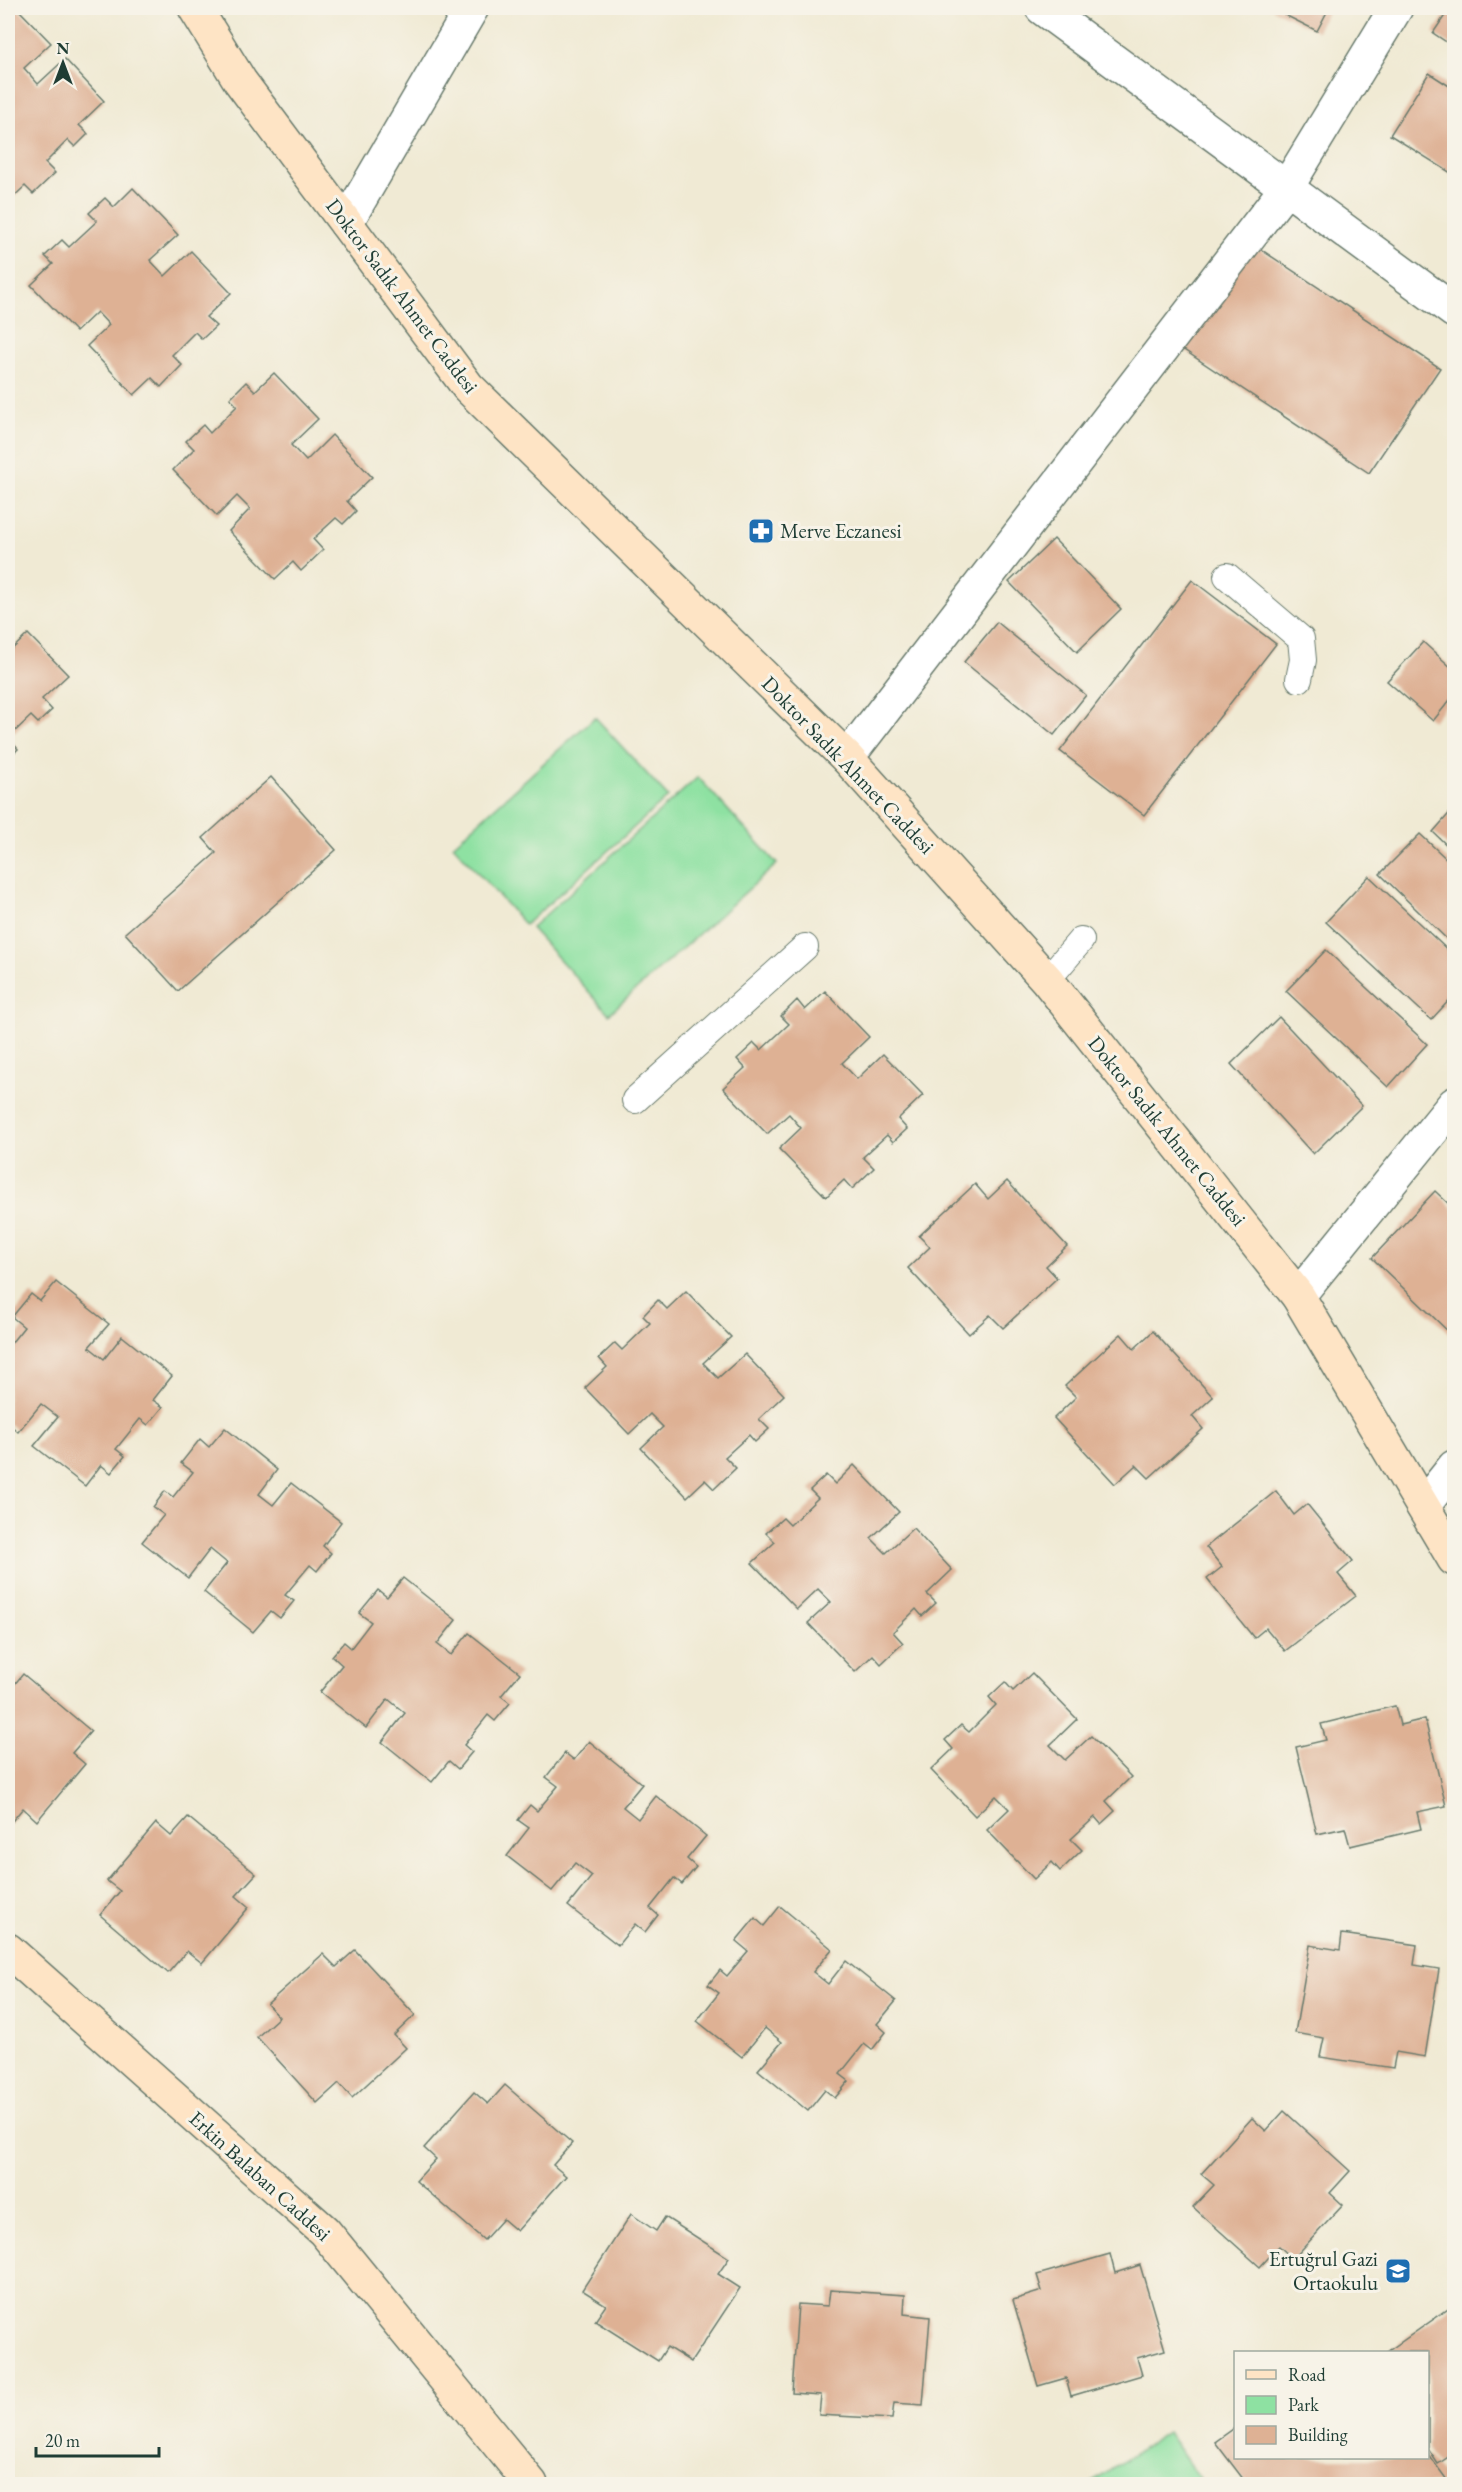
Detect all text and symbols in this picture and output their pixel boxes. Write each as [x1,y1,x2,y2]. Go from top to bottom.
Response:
north arrow [33,33,93,93]
text: N [57,38,70,59]
street label: Doktor Sadık Ahmet Caddesi [320,193,485,399]
pharmacy icon: Merve Eczanesi [746,516,776,546]
place label: Merve Eczanesi [780,517,902,544]
street label: Doktor Sadık Ahmet Caddesi [756,670,940,859]
street label: Doktor Sadık Ahmet Caddesi [1082,1030,1253,1231]
street label: Erkin Balaban Caddesi [184,2105,337,2247]
place label: Ertuğrul Gazi Ortaokulu [1269,2245,1378,2296]
school or university icon: Ertuğrul Gazi Ortaokulu [1383,2256,1413,2286]
legend [1234,2351,1429,2459]
text: Road [1288,2363,1327,2386]
text: Park [1288,2393,1319,2416]
scale bar [36,2420,159,2458]
text: Building [1288,2423,1348,2446]
text: 20 m [45,2429,80,2452]

